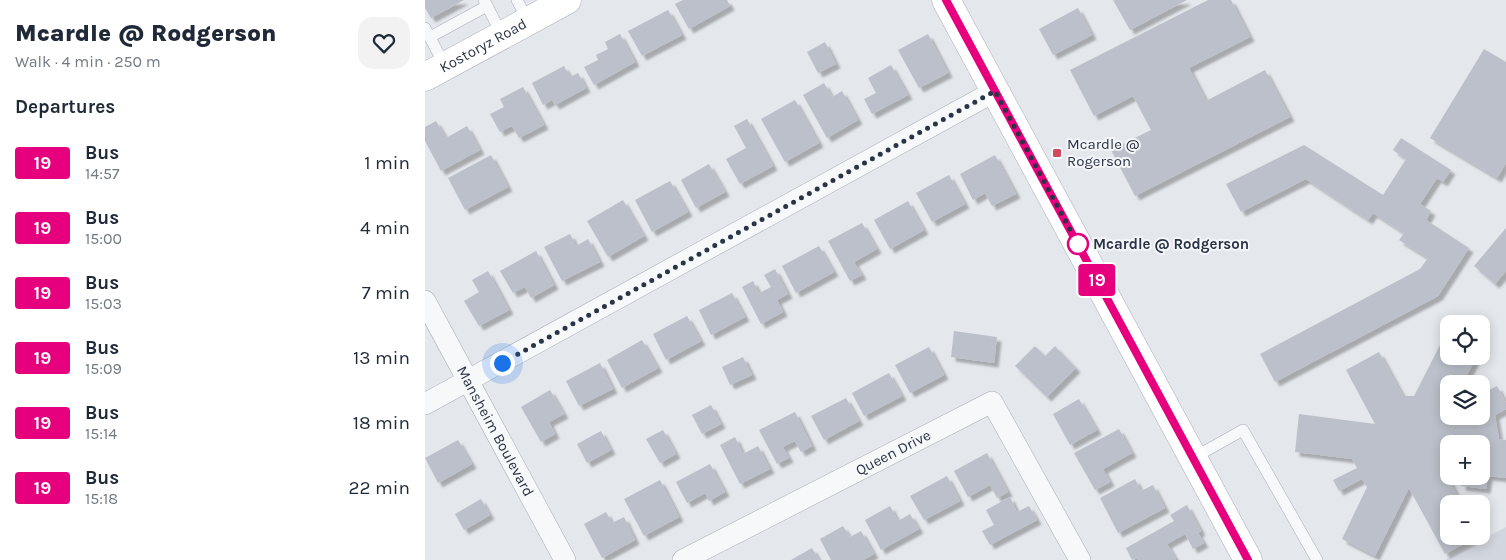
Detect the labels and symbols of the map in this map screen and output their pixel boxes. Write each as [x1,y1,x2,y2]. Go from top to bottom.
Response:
street label: Kostoryz Road [436,15,530,77]
place label: Mcardle @ Rogerson [1067,135,1140,170]
marker: Mcardle @ Rogerson [1051,147,1063,159]
marker: Mcardle @ Rodgerson [1067,233,1089,255]
place label: Mcardle @ Rodgerson [1093,235,1249,253]
line badge: 19 [1075,264,1119,296]
your location [490,351,515,376]
street label: Mansheim Boulevard [453,363,538,499]
street label: Queen Drive [853,426,934,479]

